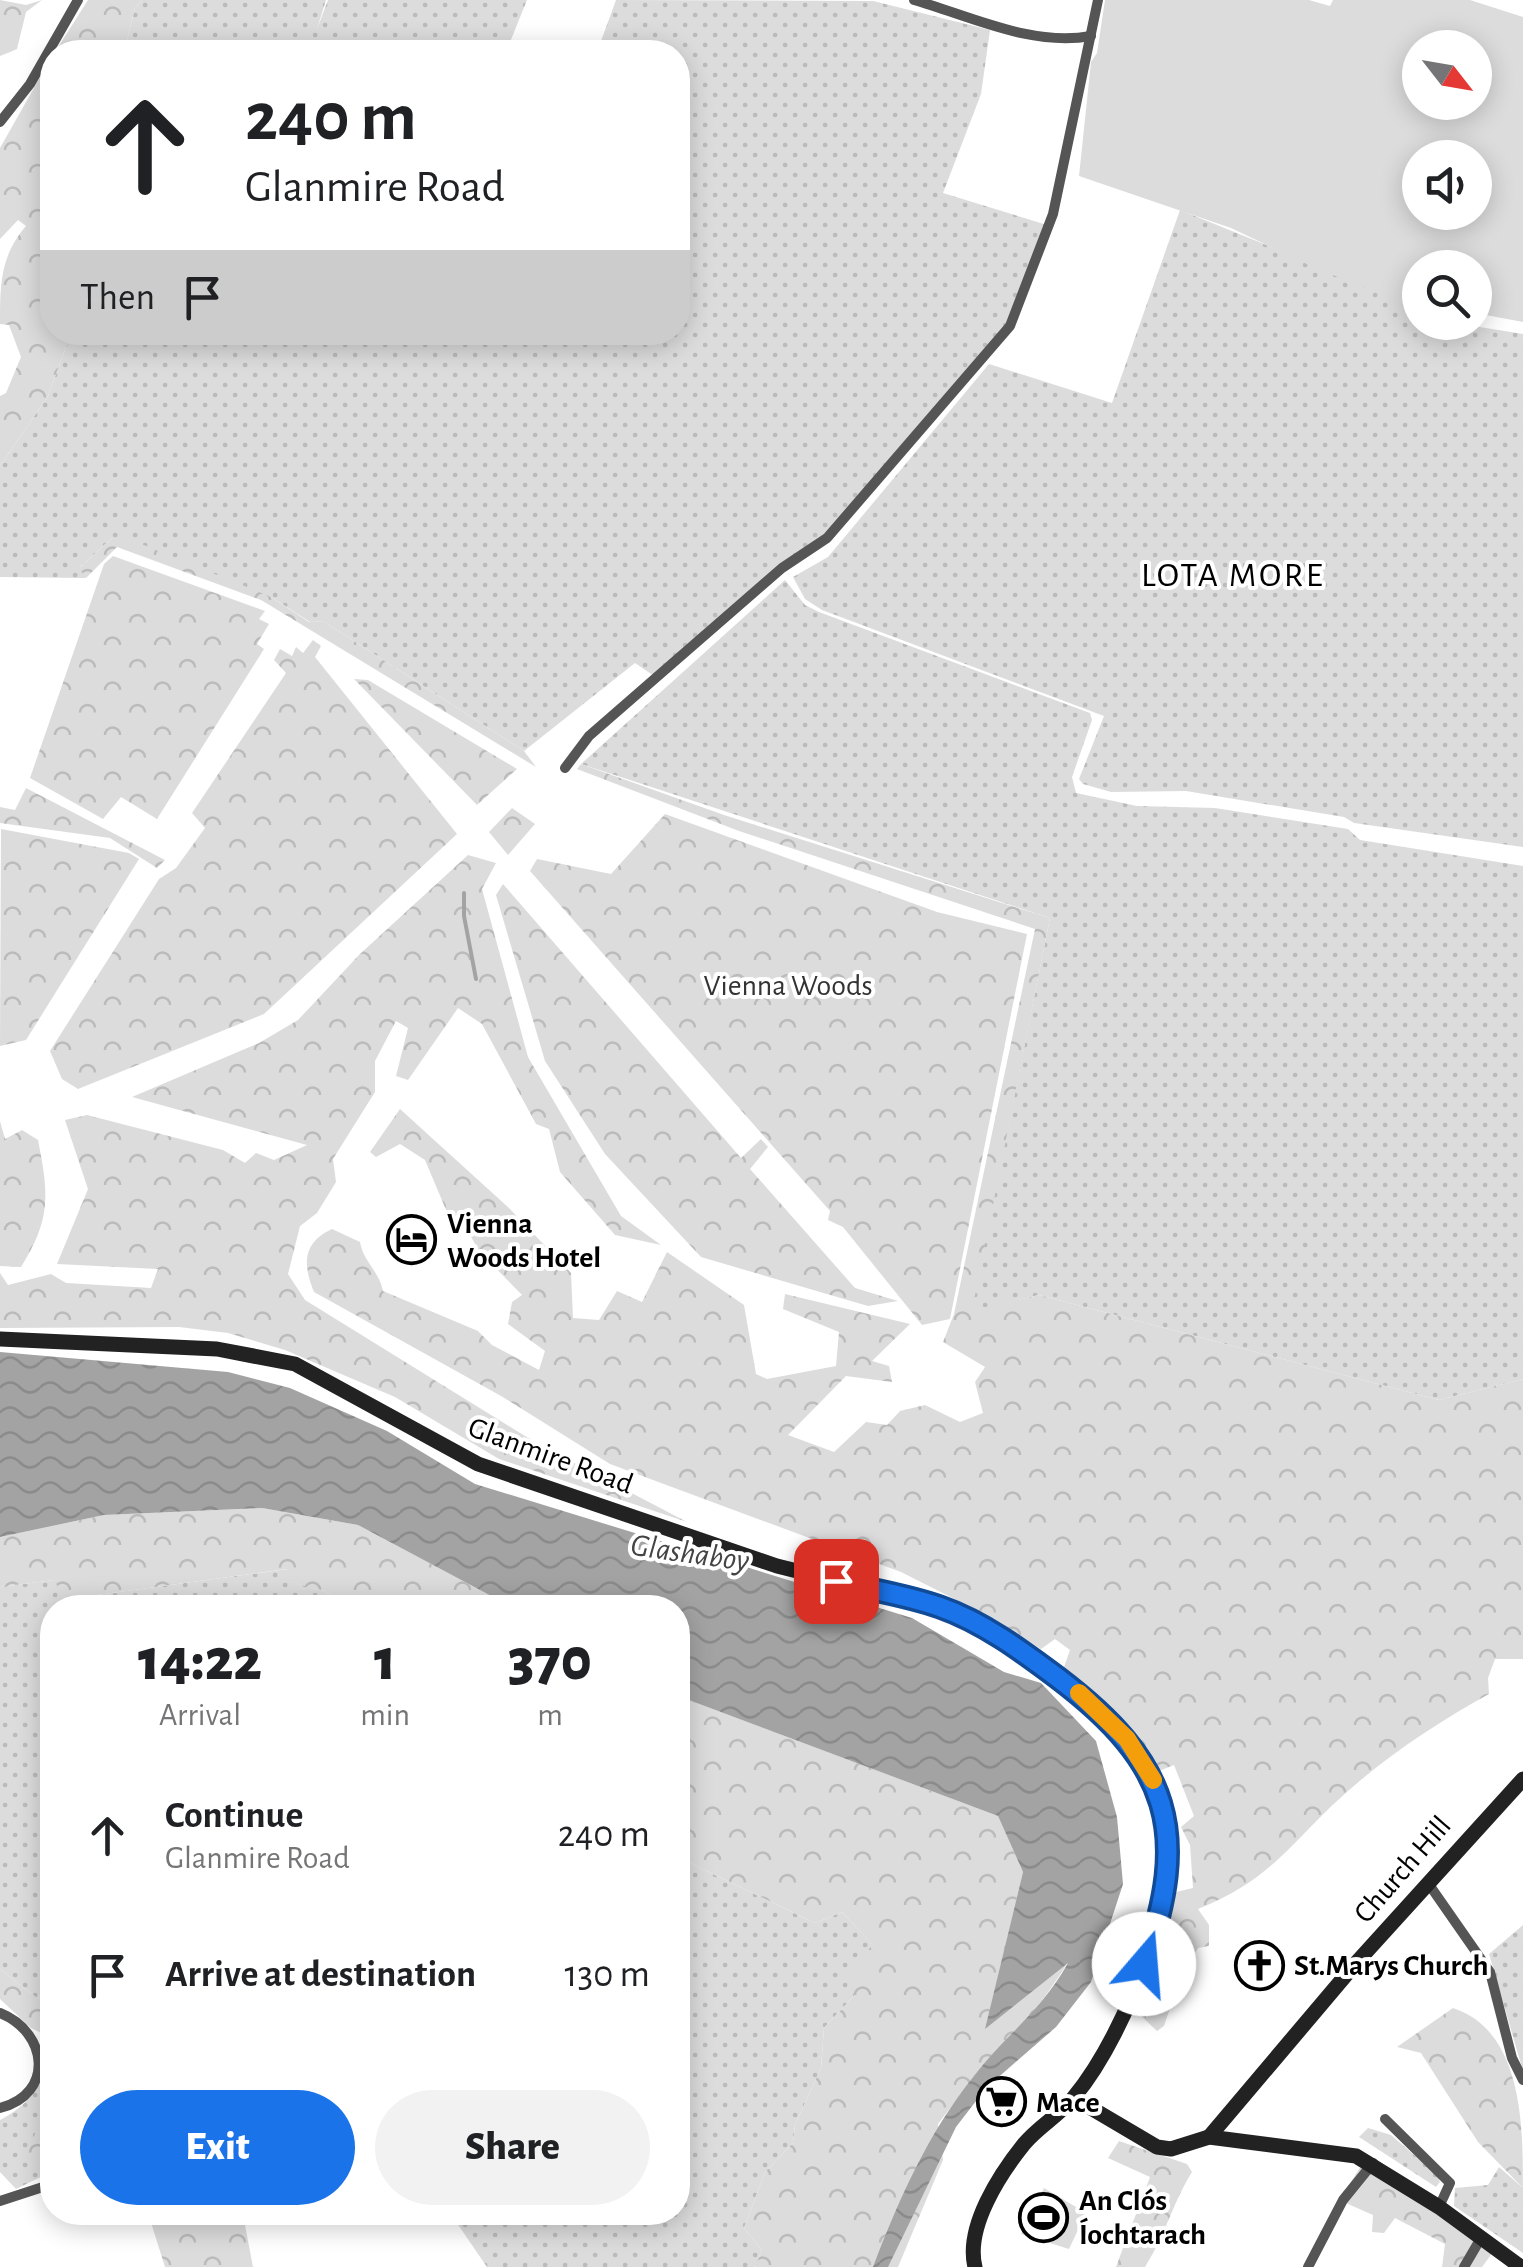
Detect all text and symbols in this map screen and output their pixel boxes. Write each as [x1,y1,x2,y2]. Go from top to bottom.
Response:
north arrow [1402,30,1492,120]
map controls [1402,30,1492,340]
icon: ahead [80,80,210,210]
text: 240 m [245,83,417,153]
button: sound [1402,140,1492,230]
text: Glanmire Road [245,165,505,210]
button: search [1402,250,1492,340]
icon: arrive [175,270,230,325]
text: Then [80,279,155,317]
district label: LOTA MORE [1141,558,1325,593]
park label: Vienna Woods [703,971,873,1001]
place label: Vienna Woods Hotel [447,1209,601,1273]
hotel icon: Vienna Woods Hotel [386,1214,438,1266]
street label: Glanmire Road [464,1412,637,1500]
water label: Glashaboy [629,1529,751,1577]
pin [794,1539,879,1624]
icon: arrive [809,1554,864,1609]
text: 14:22 [138,1631,262,1691]
text: 1 [374,1631,396,1691]
text: 370 [508,1631,592,1691]
text: Arrival [159,1699,241,1731]
text: min [360,1699,410,1731]
text: m [537,1699,563,1731]
text: Continue [165,1797,303,1835]
icon: ahead [80,1808,135,1863]
street label: Church Hill [1349,1811,1457,1929]
text: 240 m [558,1816,650,1854]
text: Glanmire Road [165,1842,350,1874]
position arrow [1092,1912,1196,2016]
church icon: St.Marys Church [1233,1939,1285,1991]
icon: arrive [80,1948,135,2003]
place label: St.Marys Church [1294,1951,1488,1981]
text: Arrive at destination [165,1956,476,1994]
text: 130 m [565,1956,650,1994]
supermarket icon: Mace [975,2076,1027,2128]
place label: Mace [1036,2088,1100,2118]
button: Exit [80,2090,355,2205]
button: Share [375,2090,650,2205]
place label: An Clós Íochtarach [1079,2186,1206,2250]
sports icon: An Clós Íochtarach [1018,2191,1070,2243]

